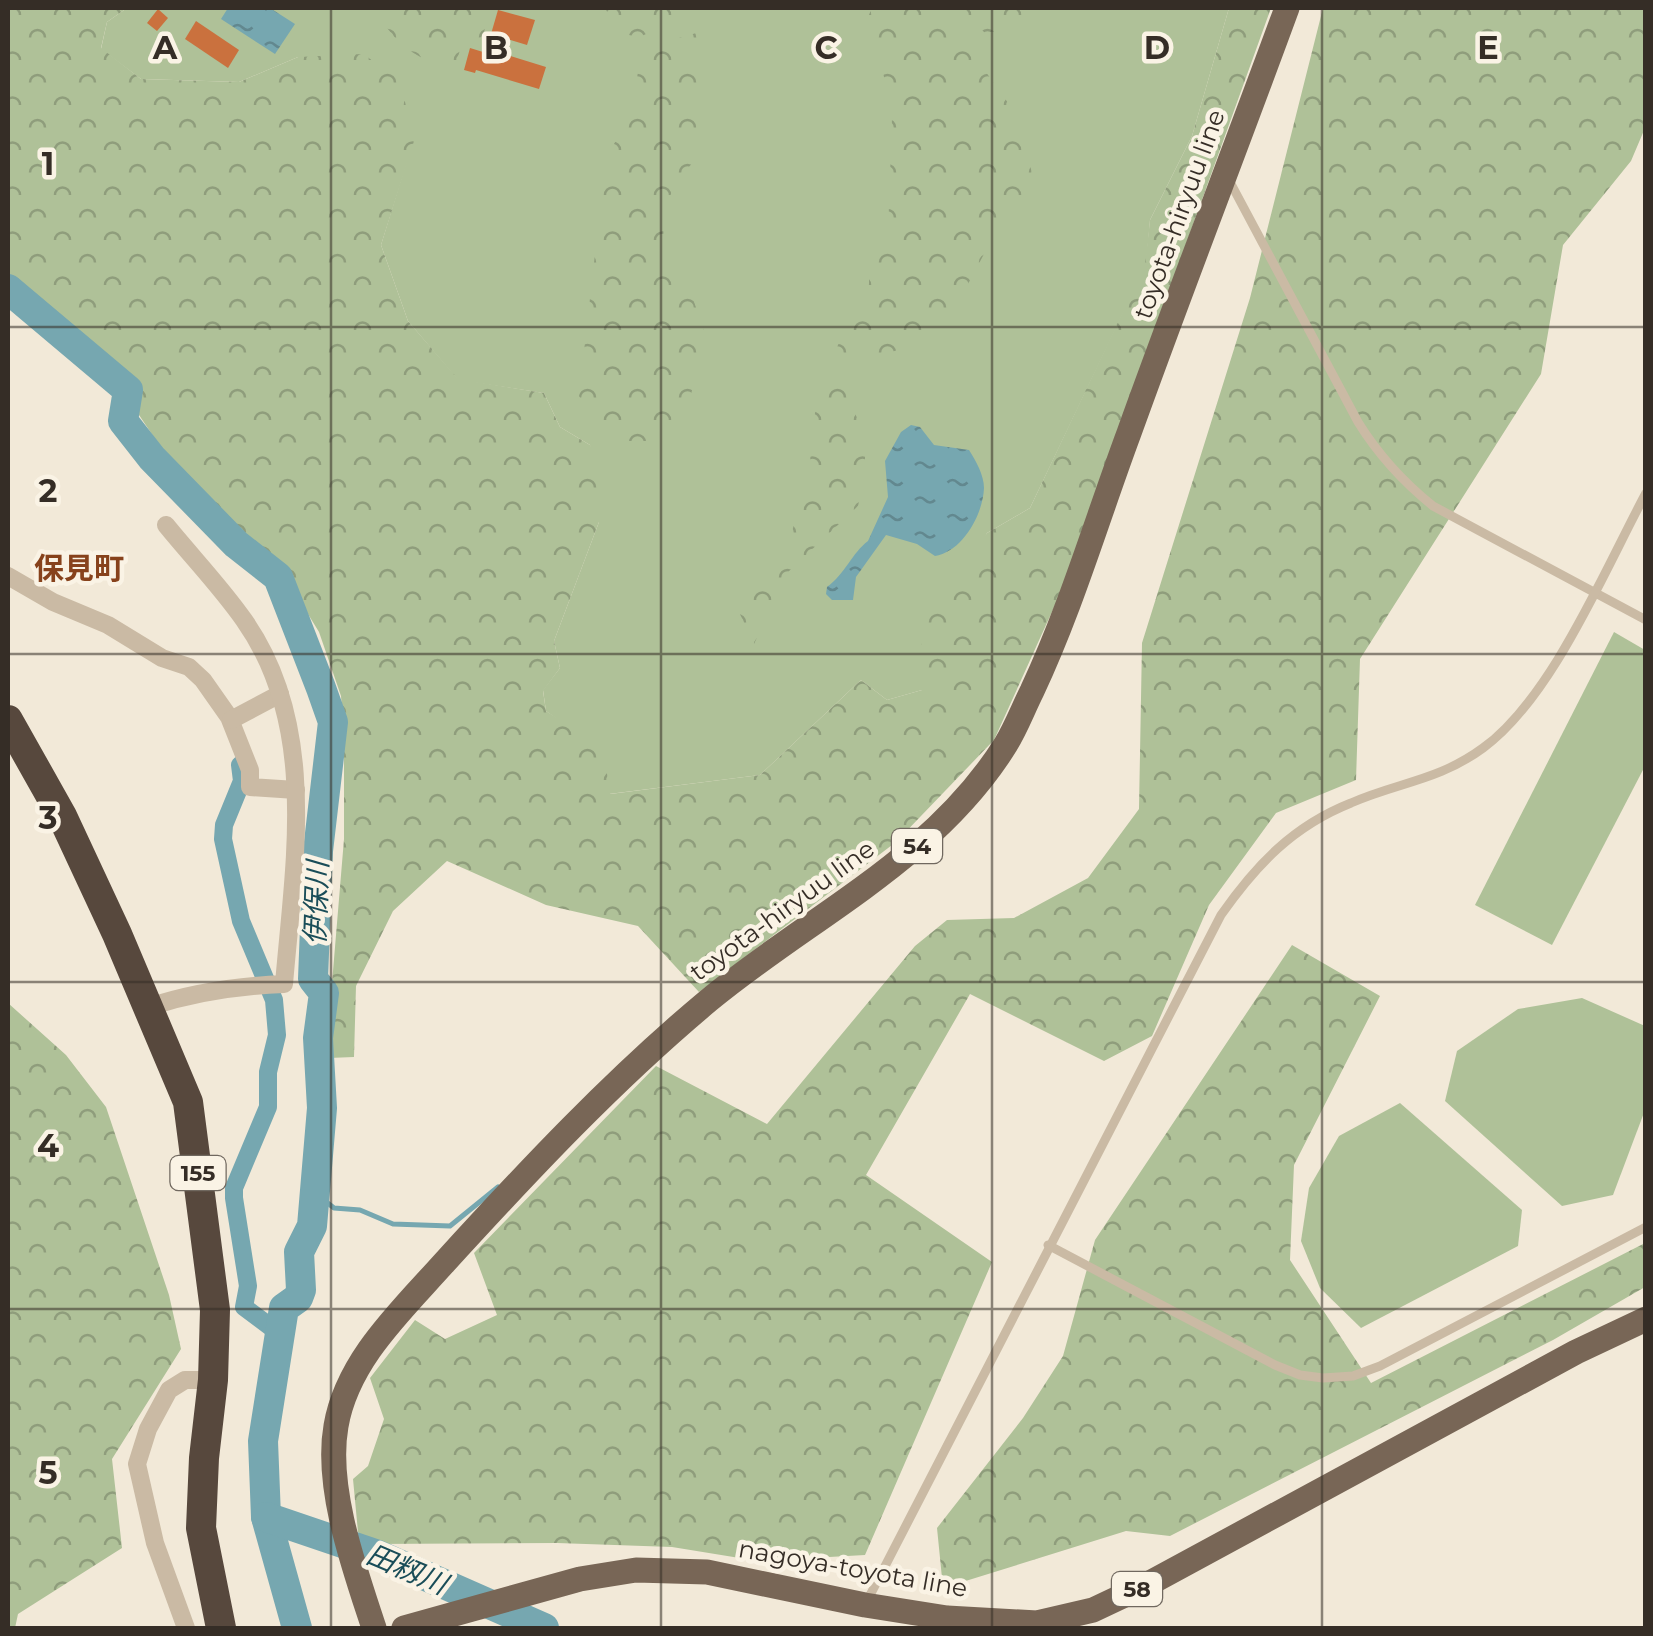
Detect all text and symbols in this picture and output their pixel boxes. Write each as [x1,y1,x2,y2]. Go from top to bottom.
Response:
text: A [152,28,178,67]
text: B [484,28,508,67]
text: C [814,28,838,67]
text: D [1144,28,1170,67]
text: E [1477,28,1499,67]
street label: toyota-hiryuu line [1127,105,1231,323]
text: 1 [42,144,54,183]
text: 2 [39,471,57,510]
district label: 保見町 [34,550,124,587]
text: 3 [38,798,57,837]
road number: 54 [892,829,942,863]
street label: toyota-hiryuu line [684,833,880,987]
water label: 伊保川 [298,857,335,946]
text: 4 [37,1126,59,1165]
road number: 155 [170,1156,226,1190]
text: 5 [38,1453,58,1492]
street label: nagoya-toyota line [736,1533,970,1603]
water label: 田籾川 [362,1537,455,1602]
road number: 58 [1112,1572,1162,1606]

